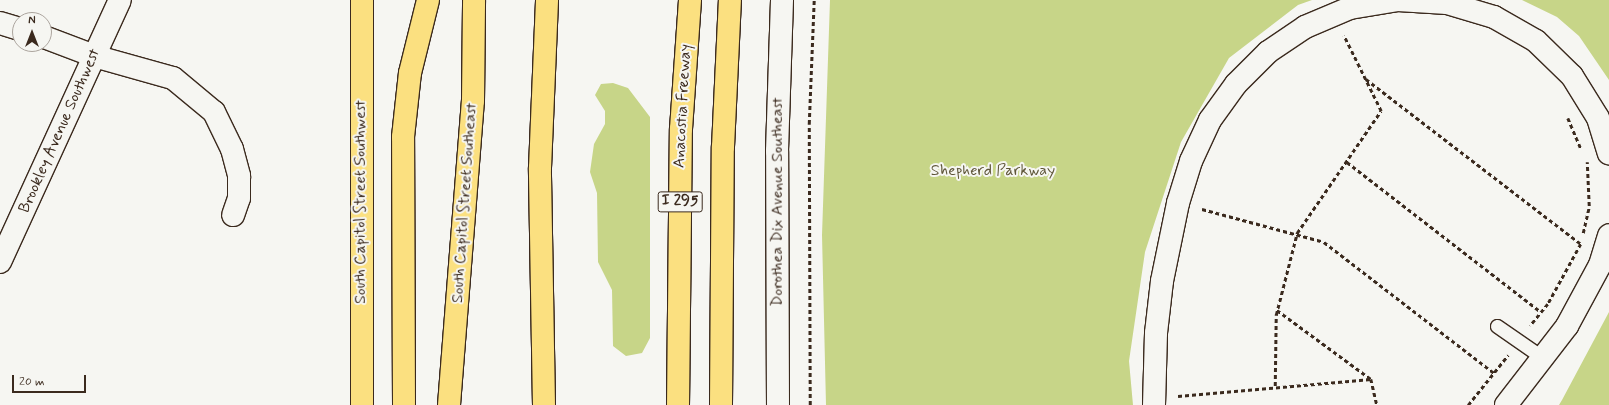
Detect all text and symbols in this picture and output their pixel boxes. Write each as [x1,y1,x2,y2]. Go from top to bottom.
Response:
north arrow [12,12,52,52]
text: N [28,14,36,28]
street label: Anacostia Freeway [670,43,696,169]
street label: Brookley Avenue Southwest [15,45,105,217]
street label: Dorothea Dix Avenue Southeast [768,98,788,306]
street label: South Capitol Street Southwest [351,99,371,305]
street label: South Capitol Street Southeast [448,101,482,305]
park label: Shepherd Parkway [931,161,1055,181]
road number: I 295 [657,189,703,215]
scale bar [14,367,88,393]
text: 20 m [19,374,45,390]

